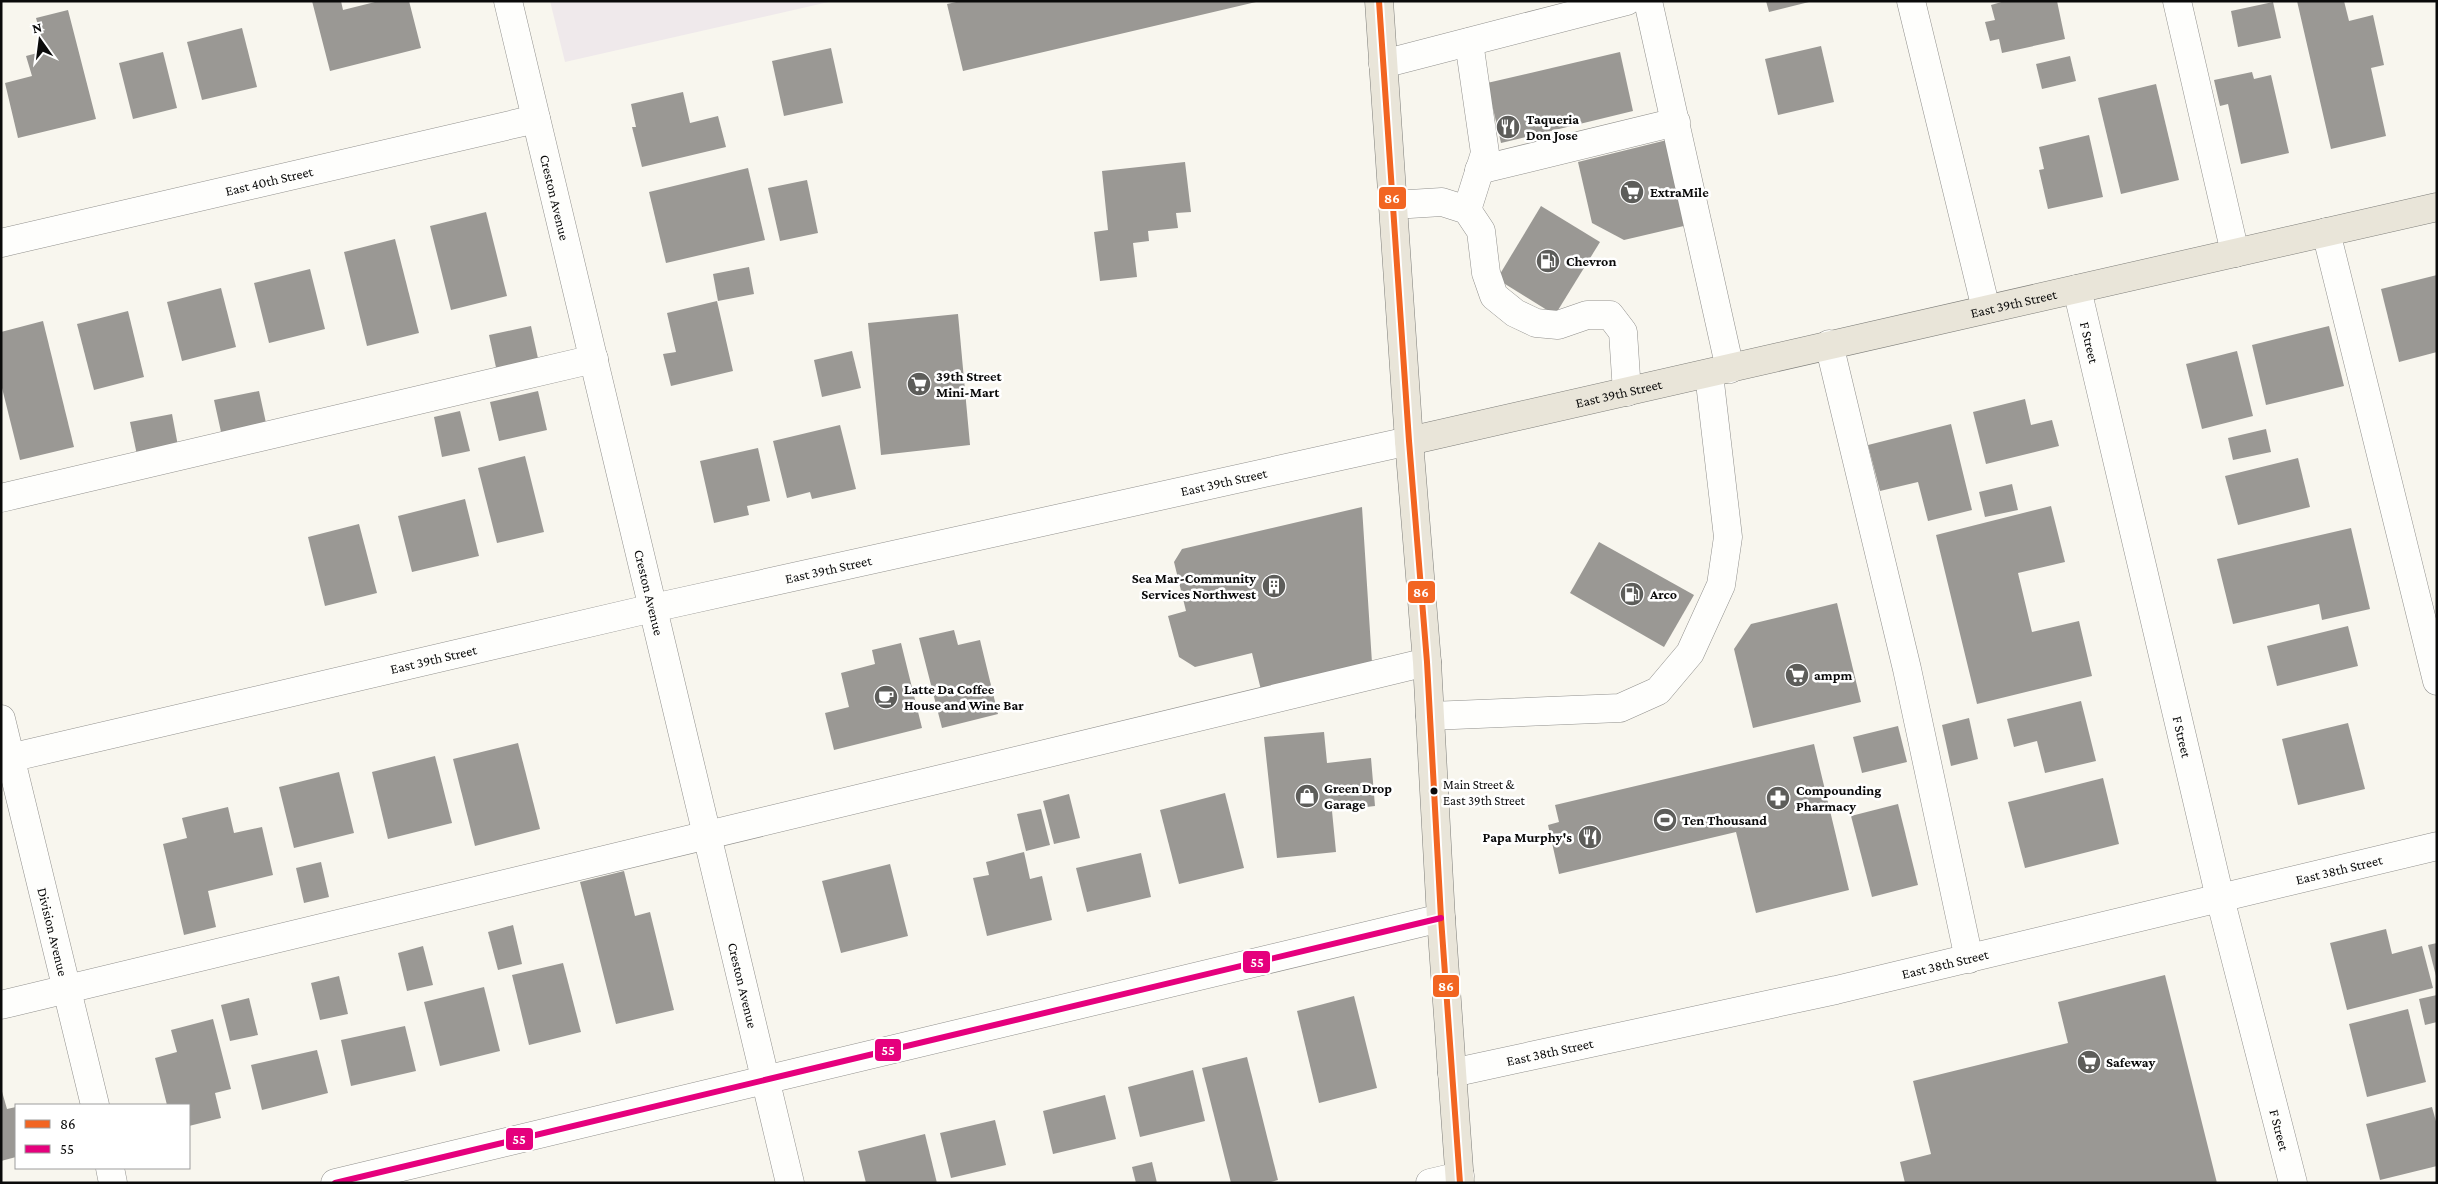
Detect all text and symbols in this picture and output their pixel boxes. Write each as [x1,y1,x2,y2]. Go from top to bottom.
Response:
north arrow [15,15,65,65]
text: N [30,18,44,36]
place label: Taqueria Don Jose [1526,111,1579,143]
restaurant icon: Taqueria Don Jose [1495,114,1521,140]
street label: Creston Avenue [537,153,573,242]
street label: East 40th Street [223,163,315,199]
supermarket icon: ExtraMile [1619,179,1645,205]
place label: ExtraMile [1650,184,1709,200]
line badge: 86 [1378,186,1407,210]
text: 86 [1384,190,1400,206]
fuel station icon: Chevron [1535,248,1561,274]
place label: Chevron [1566,253,1616,269]
street label: East 39th Street [1969,286,2059,321]
street label: F Street [2077,320,2102,365]
place label: 39th Street Mini-Mart [936,368,1003,400]
supermarket icon: 39th Street Mini-Mart [906,371,932,397]
street label: East 39th Street [1574,376,1664,411]
street label: East 39th Street [1179,465,1269,499]
street label: Creston Avenue [631,548,667,637]
street label: East 39th Street [784,552,873,587]
place label: Sea Mar-Community Services Northwest [1132,570,1257,602]
building icon: Sea Mar-Community Services Northwest [1261,573,1287,599]
line badge: 86 [1407,580,1436,604]
fuel station icon: Arco [1619,581,1645,607]
text: 86 [1413,584,1429,600]
place label: Arco [1649,586,1677,602]
street label: East 39th Street [389,641,479,677]
supermarket icon: ampm [1784,662,1810,688]
place label: ampm [1814,667,1852,683]
place label: Latte Da Coffee House and Wine Bar [904,681,1024,713]
cafe icon: Latte Da Coffee House and Wine Bar [873,684,899,710]
street label: F Street [2170,714,2195,760]
place label: Main Street & East 39th Street [1443,777,1526,808]
place label: Green Drop Garage [1324,780,1392,812]
place label: Compounding Pharmacy [1796,782,1881,814]
shop icon: Green Drop Garage [1294,783,1320,809]
pharmacy icon: Compounding Pharmacy [1765,785,1791,811]
marker: Main Street & East 39th Street [1429,786,1439,796]
sports icon: Ten Thousand [1652,807,1678,833]
place label: Ten Thousand [1682,812,1767,828]
restaurant icon: Papa Murphy's [1577,824,1603,850]
place label: Papa Murphy's [1483,829,1572,845]
street label: East 38th Street [2294,851,2384,888]
street label: Division Avenue [34,886,71,978]
street label: Creston Avenue [725,941,761,1030]
street label: East 38th Street [1900,946,1990,982]
line badge: 55 [1242,950,1271,974]
text: 55 [1250,954,1264,970]
line badge: 86 [1432,974,1460,998]
text: 86 [1438,978,1454,994]
street label: East 38th Street [1505,1035,1595,1069]
line badge: 55 [874,1038,902,1062]
text: 55 [881,1042,895,1058]
supermarket icon: Safeway [2076,1049,2102,1075]
place label: Safeway [2106,1054,2155,1070]
legend [15,1104,190,1169]
street label: F Street [2266,1107,2293,1153]
text: 86 [60,1116,76,1132]
line badge: 55 [505,1127,534,1151]
text: 55 [512,1131,526,1147]
text: 55 [60,1141,74,1157]

